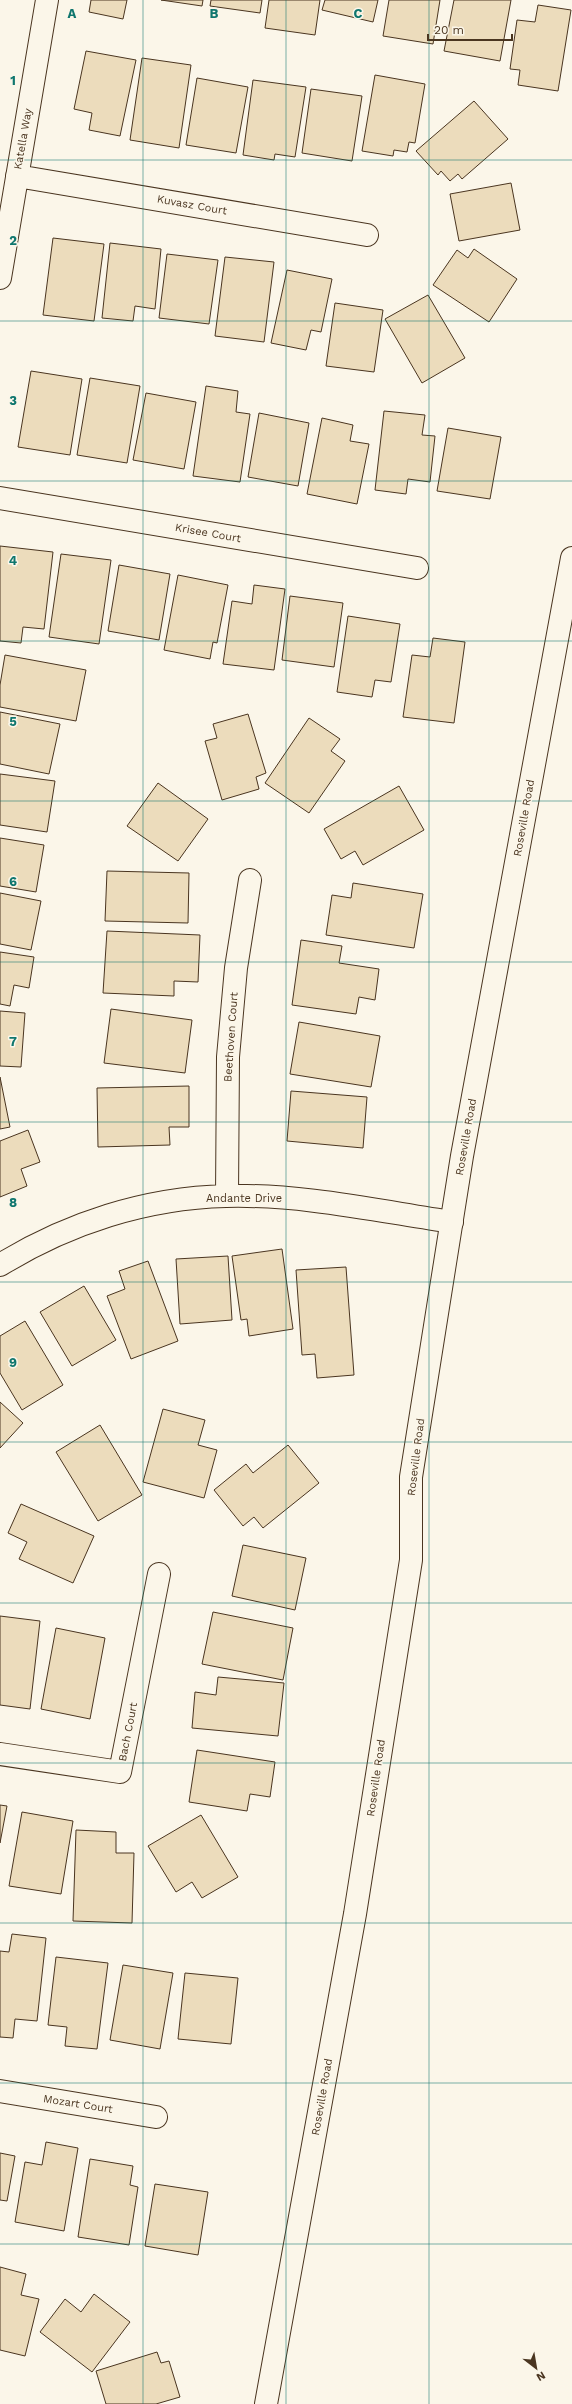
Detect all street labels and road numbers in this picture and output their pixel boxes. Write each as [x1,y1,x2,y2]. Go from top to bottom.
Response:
street label: Katella Way [11,107,35,171]
street label: Kuvasz Court [156,192,228,218]
street label: Krisee Court [174,521,242,545]
street label: Roseville Road [511,778,537,858]
street label: Beethoven Court [221,991,241,1082]
street label: Roseville Road [453,1097,479,1177]
street label: Andante Drive [206,1192,282,1205]
street label: Roseville Road [405,1417,427,1497]
street label: Bach Court [116,1701,140,1763]
street label: Roseville Road [364,1738,388,1818]
street label: Roseville Road [309,2057,335,2137]
street label: Mozart Court [42,2092,114,2116]

